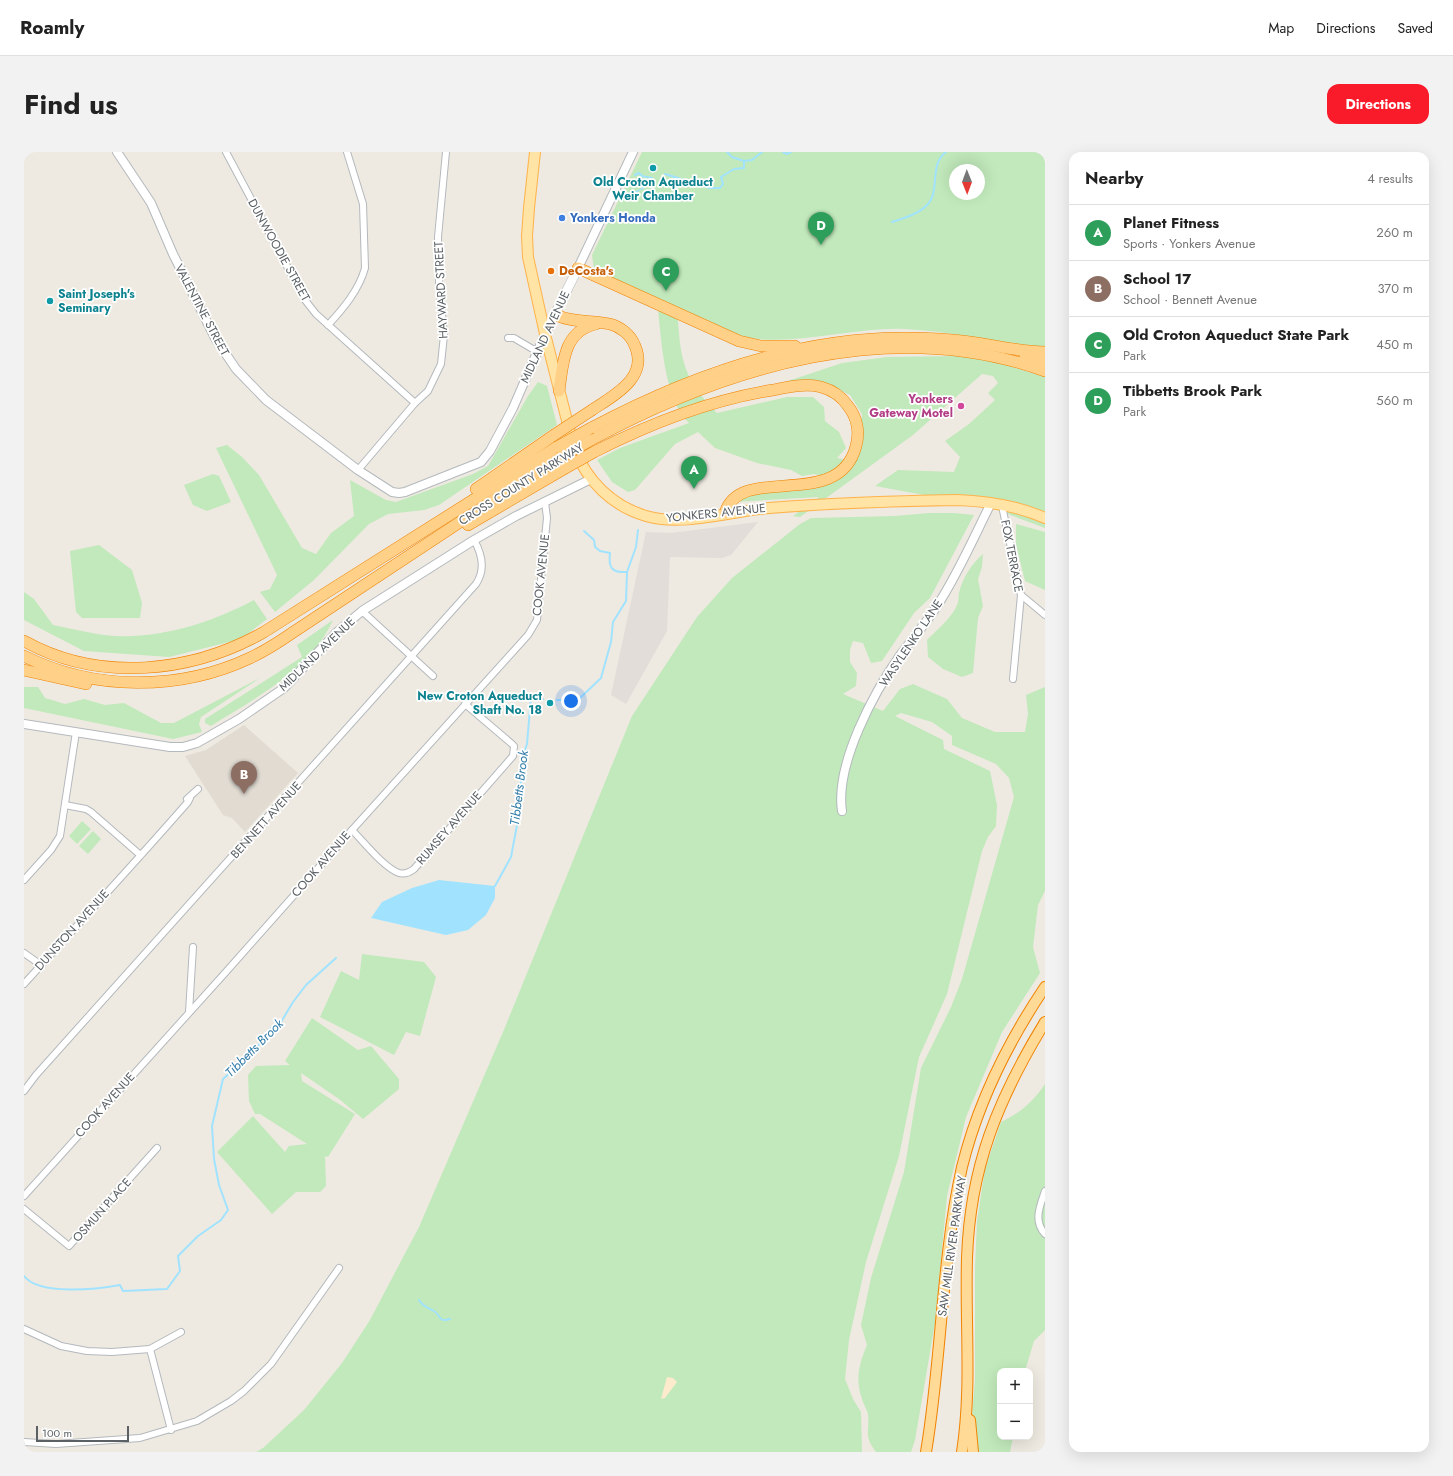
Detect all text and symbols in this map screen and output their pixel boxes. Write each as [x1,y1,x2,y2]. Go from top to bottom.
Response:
text: Roamly [20,14,84,41]
text: Map [1268,18,1294,38]
text: Directions [1316,18,1376,38]
text: Saved [1398,18,1433,38]
text: Find us [24,84,118,125]
button: Directions [1327,84,1429,124]
marker: Old Croton Aqueduct Weir Chamber [648,163,658,173]
north arrow [949,164,985,200]
text: Nearby [1085,166,1143,190]
text: 4 results [1367,169,1413,188]
place label: Old Croton Aqueduct Weir Chamber [593,173,713,205]
street label: DUNWOODIE STREET [243,196,315,305]
place label: Yonkers Honda [569,209,656,227]
pin: D [808,212,834,245]
text: Planet Fitness [1123,212,1219,234]
marker: Yonkers Honda [557,213,567,223]
text: A [1093,223,1103,242]
text: 260 m [1376,223,1413,242]
text: Sports · Yonkers Avenue [1123,234,1255,253]
street label: HAYWARD STREET [429,240,453,339]
pin: C [653,258,679,291]
street label: VALENTINE STREET [170,261,234,359]
place label: DeCosta's [559,262,614,280]
marker: DeCosta's [546,266,556,276]
text: School 17 [1123,268,1191,290]
text: B [1094,279,1102,298]
text: 370 m [1377,279,1413,298]
place label: Saint Joseph's Seminary [58,285,135,317]
street label: MIDLAND AVENUE [516,288,574,386]
text: School · Bennett Avenue [1123,290,1257,309]
marker: Saint Joseph's Seminary [45,296,55,306]
text: Old Croton Aqueduct State Park [1123,324,1349,346]
text: C [1093,335,1103,354]
text: 450 m [1376,335,1413,354]
text: Park [1123,346,1146,365]
text: Tibbetts Brook Park [1123,380,1262,402]
place label: Yonkers Gateway Motel [869,390,954,422]
text: D [1093,391,1103,410]
text: 560 m [1376,391,1413,410]
marker: Yonkers Gateway Motel [956,401,966,411]
text: Park [1123,402,1146,421]
street label: CROSS COUNTY PARKWAY [455,438,587,530]
pin: A [681,456,707,489]
street label: YONKERS AVENUE [665,499,767,527]
street label: FOX TERRACE [996,518,1028,594]
street label: COOK AVENUE [528,533,554,617]
street label: WASYLENKO LANE [875,596,947,690]
street label: MIDLAND AVENUE [275,613,359,695]
place label: New Croton Aqueduct Shaft No. 18 [417,687,542,719]
your location [561,691,581,711]
marker: New Croton Aqueduct Shaft No. 18 [545,698,555,708]
water label: Tibbetts Brook [505,749,533,827]
pin: B [231,761,257,794]
street label: BENNETT AVENUE [226,777,306,863]
street label: RUMSEY AVENUE [412,787,486,869]
street label: COOK AVENUE [287,827,355,901]
street label: DUNSTON AVENUE [31,885,113,975]
water label: Tibbetts Brook [221,1014,288,1081]
street label: COOK AVENUE [71,1068,139,1142]
street label: OSMUN PLACE [68,1174,136,1246]
street label: SAW MILL RIVER PARKWAY [933,1174,971,1318]
map controls [997,1368,1033,1440]
button: + [997,1368,1033,1404]
button: − [997,1404,1033,1440]
scale bar [36,1424,129,1443]
text: 100 m [42,1425,72,1441]

